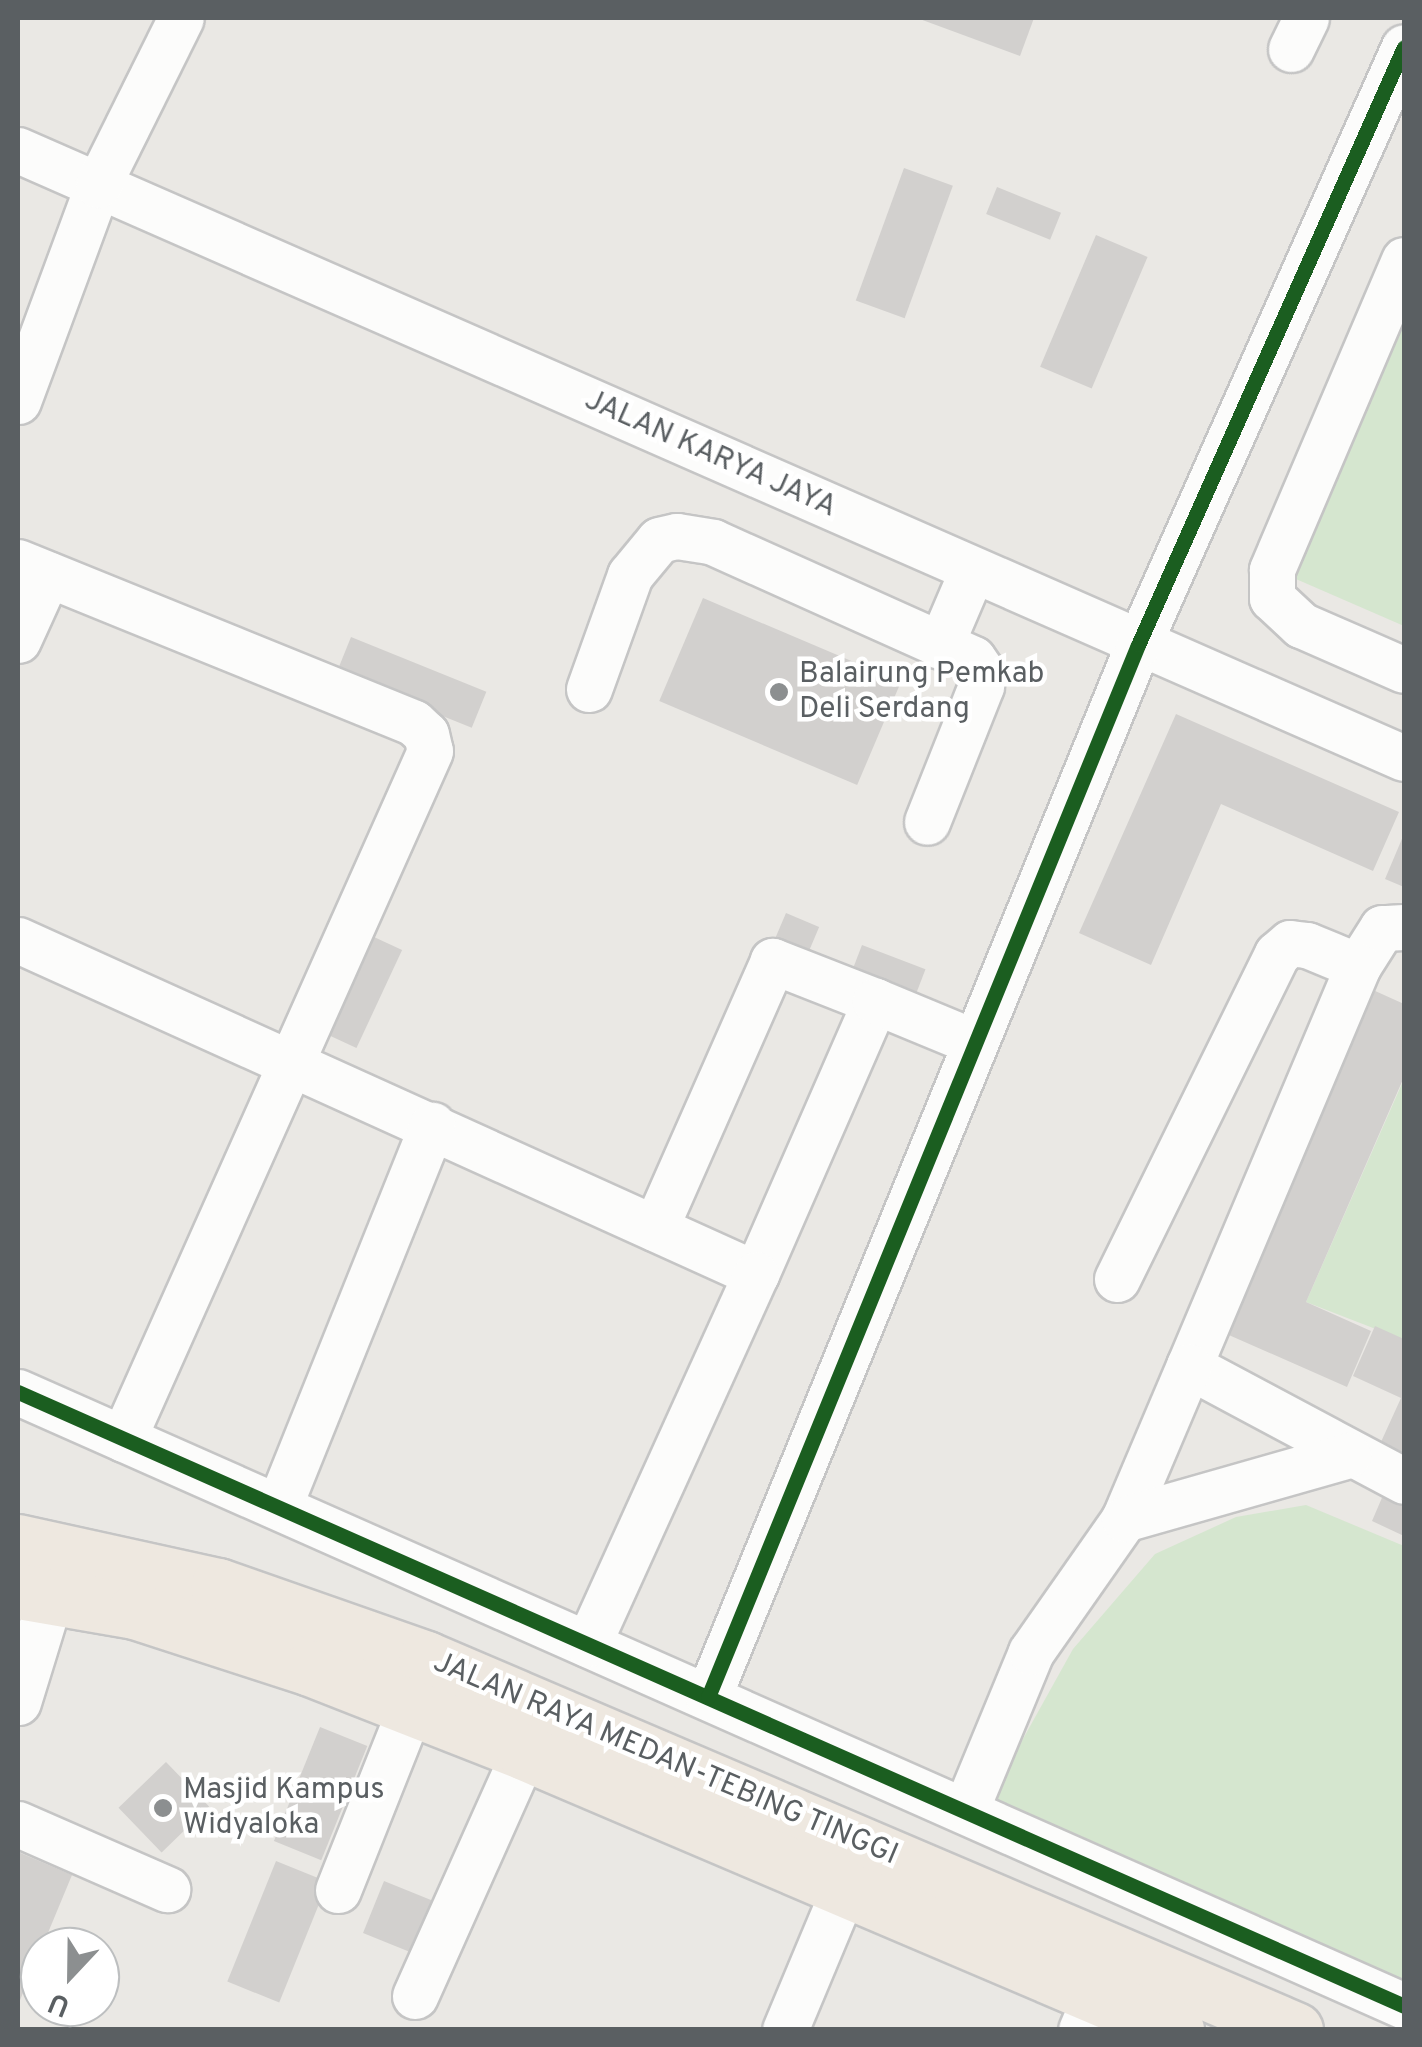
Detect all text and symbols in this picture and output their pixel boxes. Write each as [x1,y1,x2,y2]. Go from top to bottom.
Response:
street label: JALAN KARYA JAYA [578,383,842,527]
place label: Balairung Pemkab Deli Serdang [799,657,1044,728]
marker: Balairung Pemkab Deli Serdang [768,681,790,703]
street label: JALAN RAYA MEDAN-TEBING TINGGI [426,1645,904,1875]
place label: Masjid Kampus Widyaloka [183,1773,384,1844]
marker: Masjid Kampus Widyaloka [152,1797,174,1819]
north arrow [20,1927,120,2027]
text: U [44,1983,75,2023]

